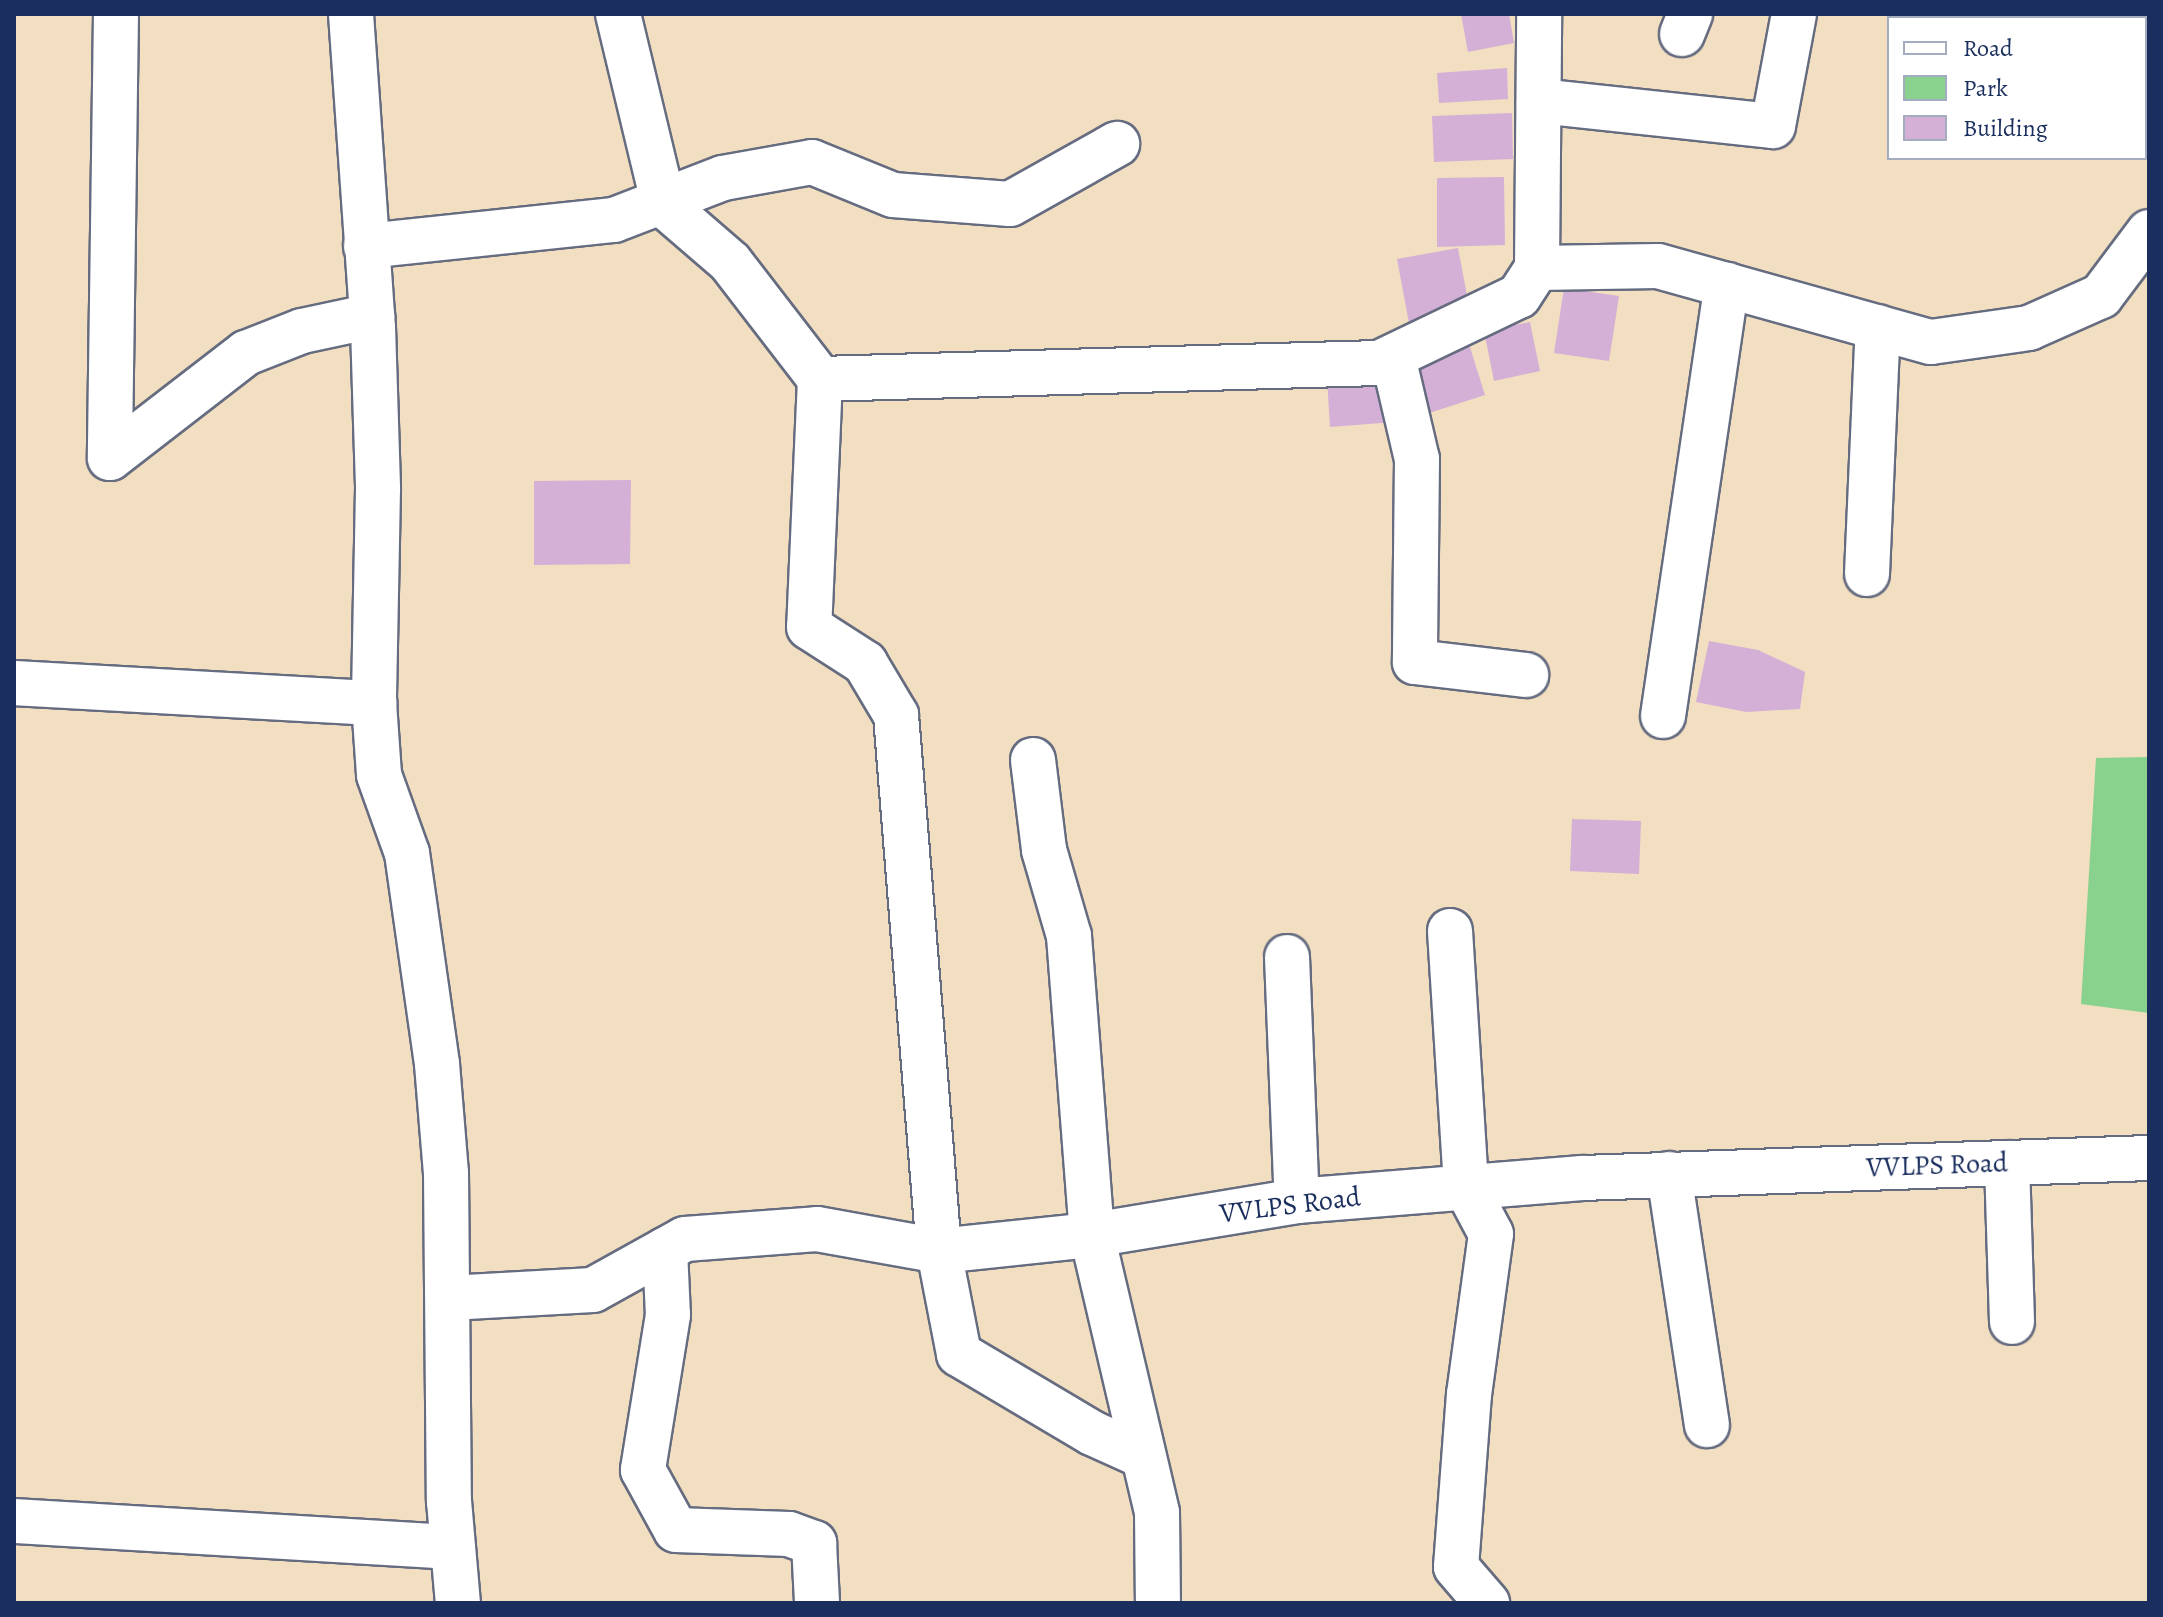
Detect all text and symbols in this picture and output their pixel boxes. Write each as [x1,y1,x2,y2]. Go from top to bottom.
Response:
legend [1887,16,2147,160]
text: Road [1963,32,2013,64]
text: Park [1963,72,2008,104]
text: Building [1963,112,2048,144]
street label: VVLPS Road [1866,1146,2008,1184]
street label: VVLPS Road [1218,1180,1362,1230]

